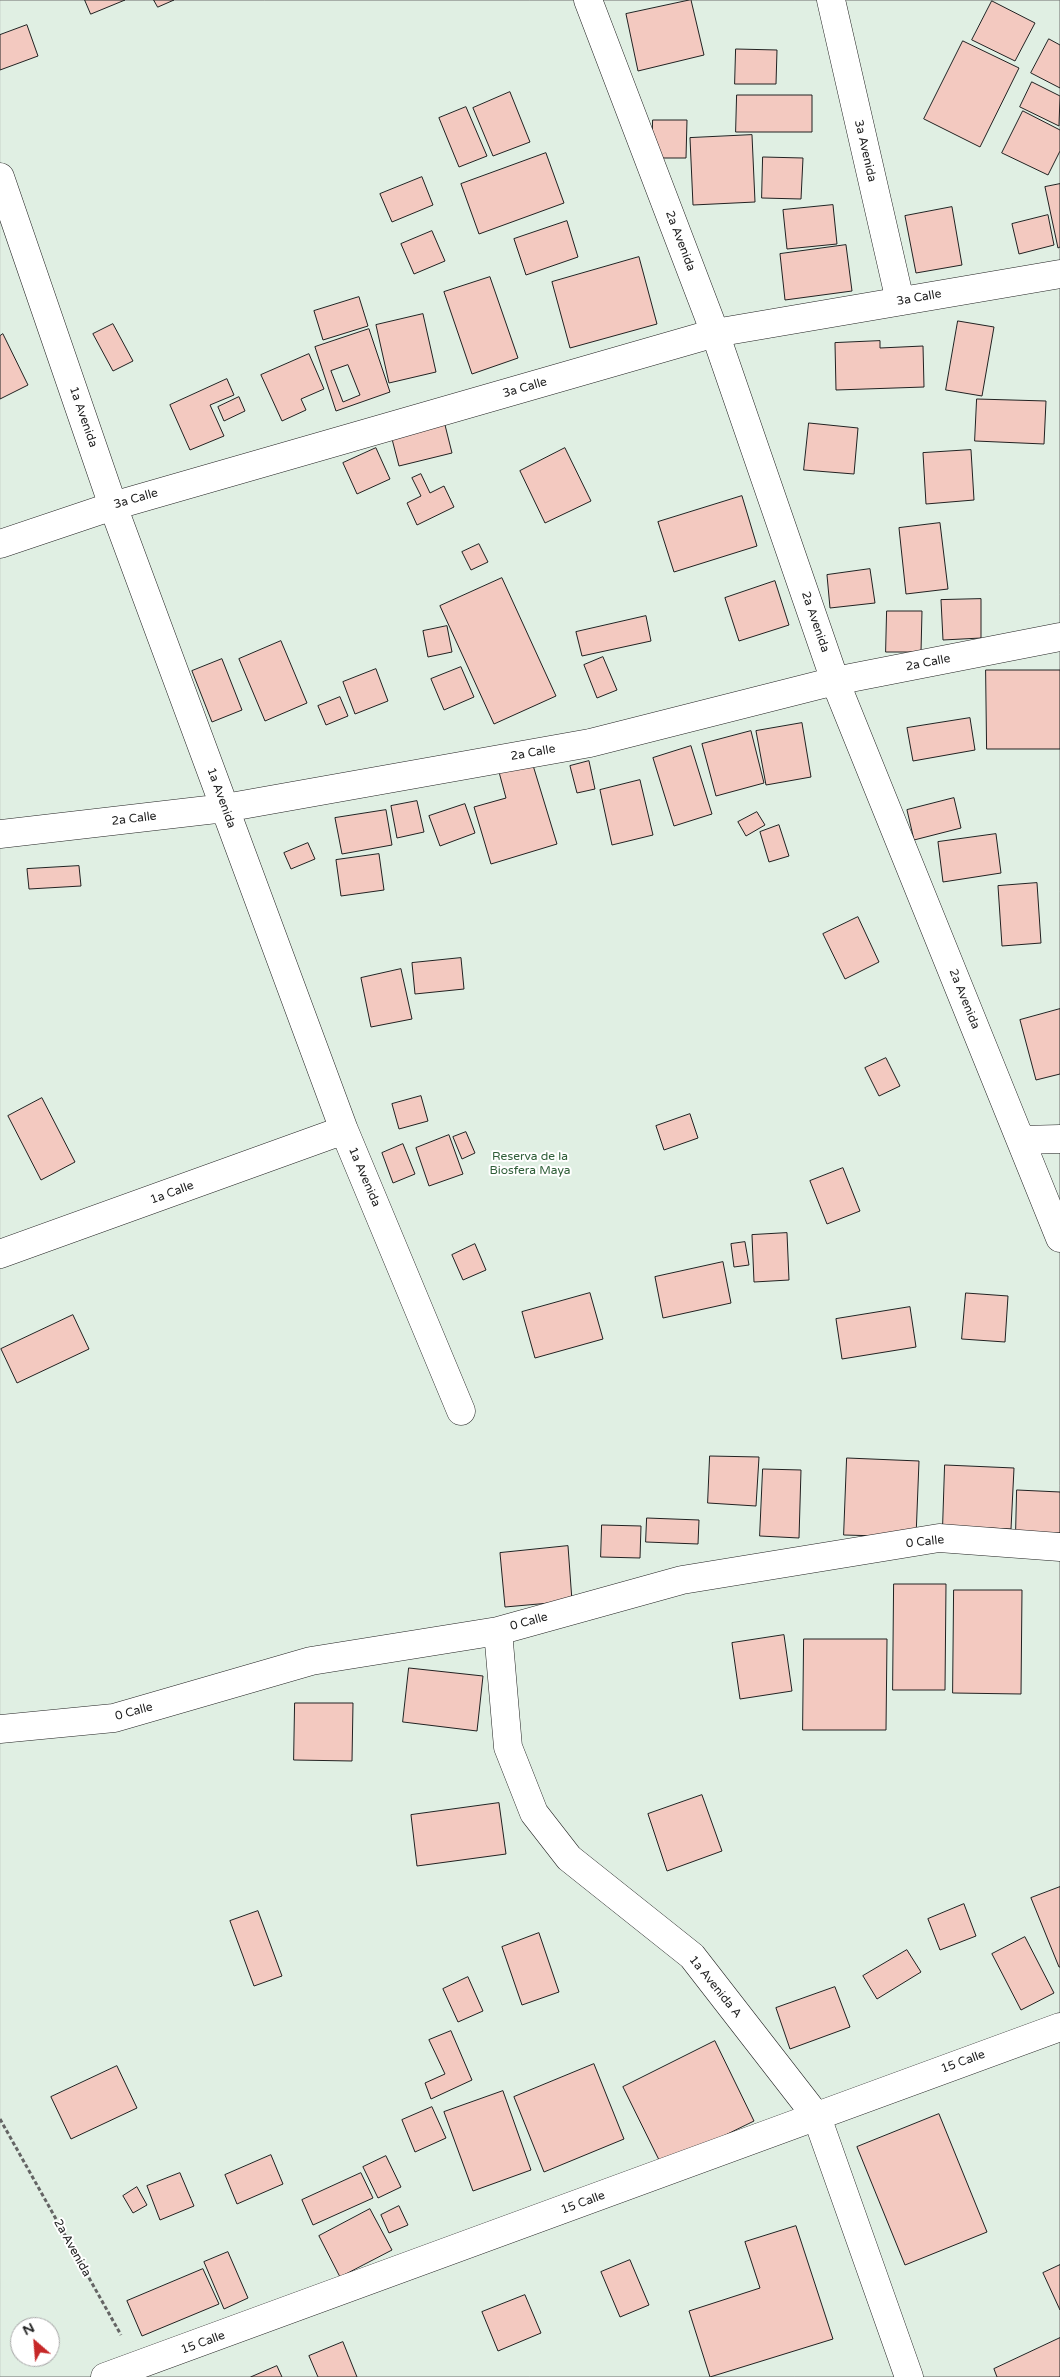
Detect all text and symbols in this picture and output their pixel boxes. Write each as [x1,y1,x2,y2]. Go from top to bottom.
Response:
street label: 3a Avenida [851,118,879,184]
street label: 2a Avenida [662,209,698,273]
street label: 3a Calle [895,287,943,309]
street label: 3a Calle [501,375,549,401]
street label: 1a Avenida [66,385,100,449]
street label: 3a Calle [112,486,160,512]
street label: 2a Avenida [798,590,832,654]
street label: 2a Calle [904,652,952,674]
street label: 2a Calle [509,742,557,764]
street label: 1a Avenida [203,766,239,830]
street label: 2a Calle [111,809,157,829]
street label: 2a Avenida [945,967,983,1031]
street label: 1a Avenida [345,1145,383,1209]
park label: Reserva de la Biosfera Maya [489,1150,571,1178]
street label: 1a Calle [148,1178,196,1208]
street label: 0 Calle [905,1533,945,1551]
street label: 0 Calle [509,1610,549,1634]
street label: 0 Calle [114,1700,154,1724]
street label: 1a Avenida A [686,1953,744,2021]
street label: 15 Calle [939,2047,987,2077]
street label: 15 Calle [559,2188,607,2218]
street label: 2a Avenida [50,2217,94,2279]
north arrow [10,2317,60,2367]
text: N [20,2319,37,2339]
street label: 15 Calle [179,2328,227,2358]

